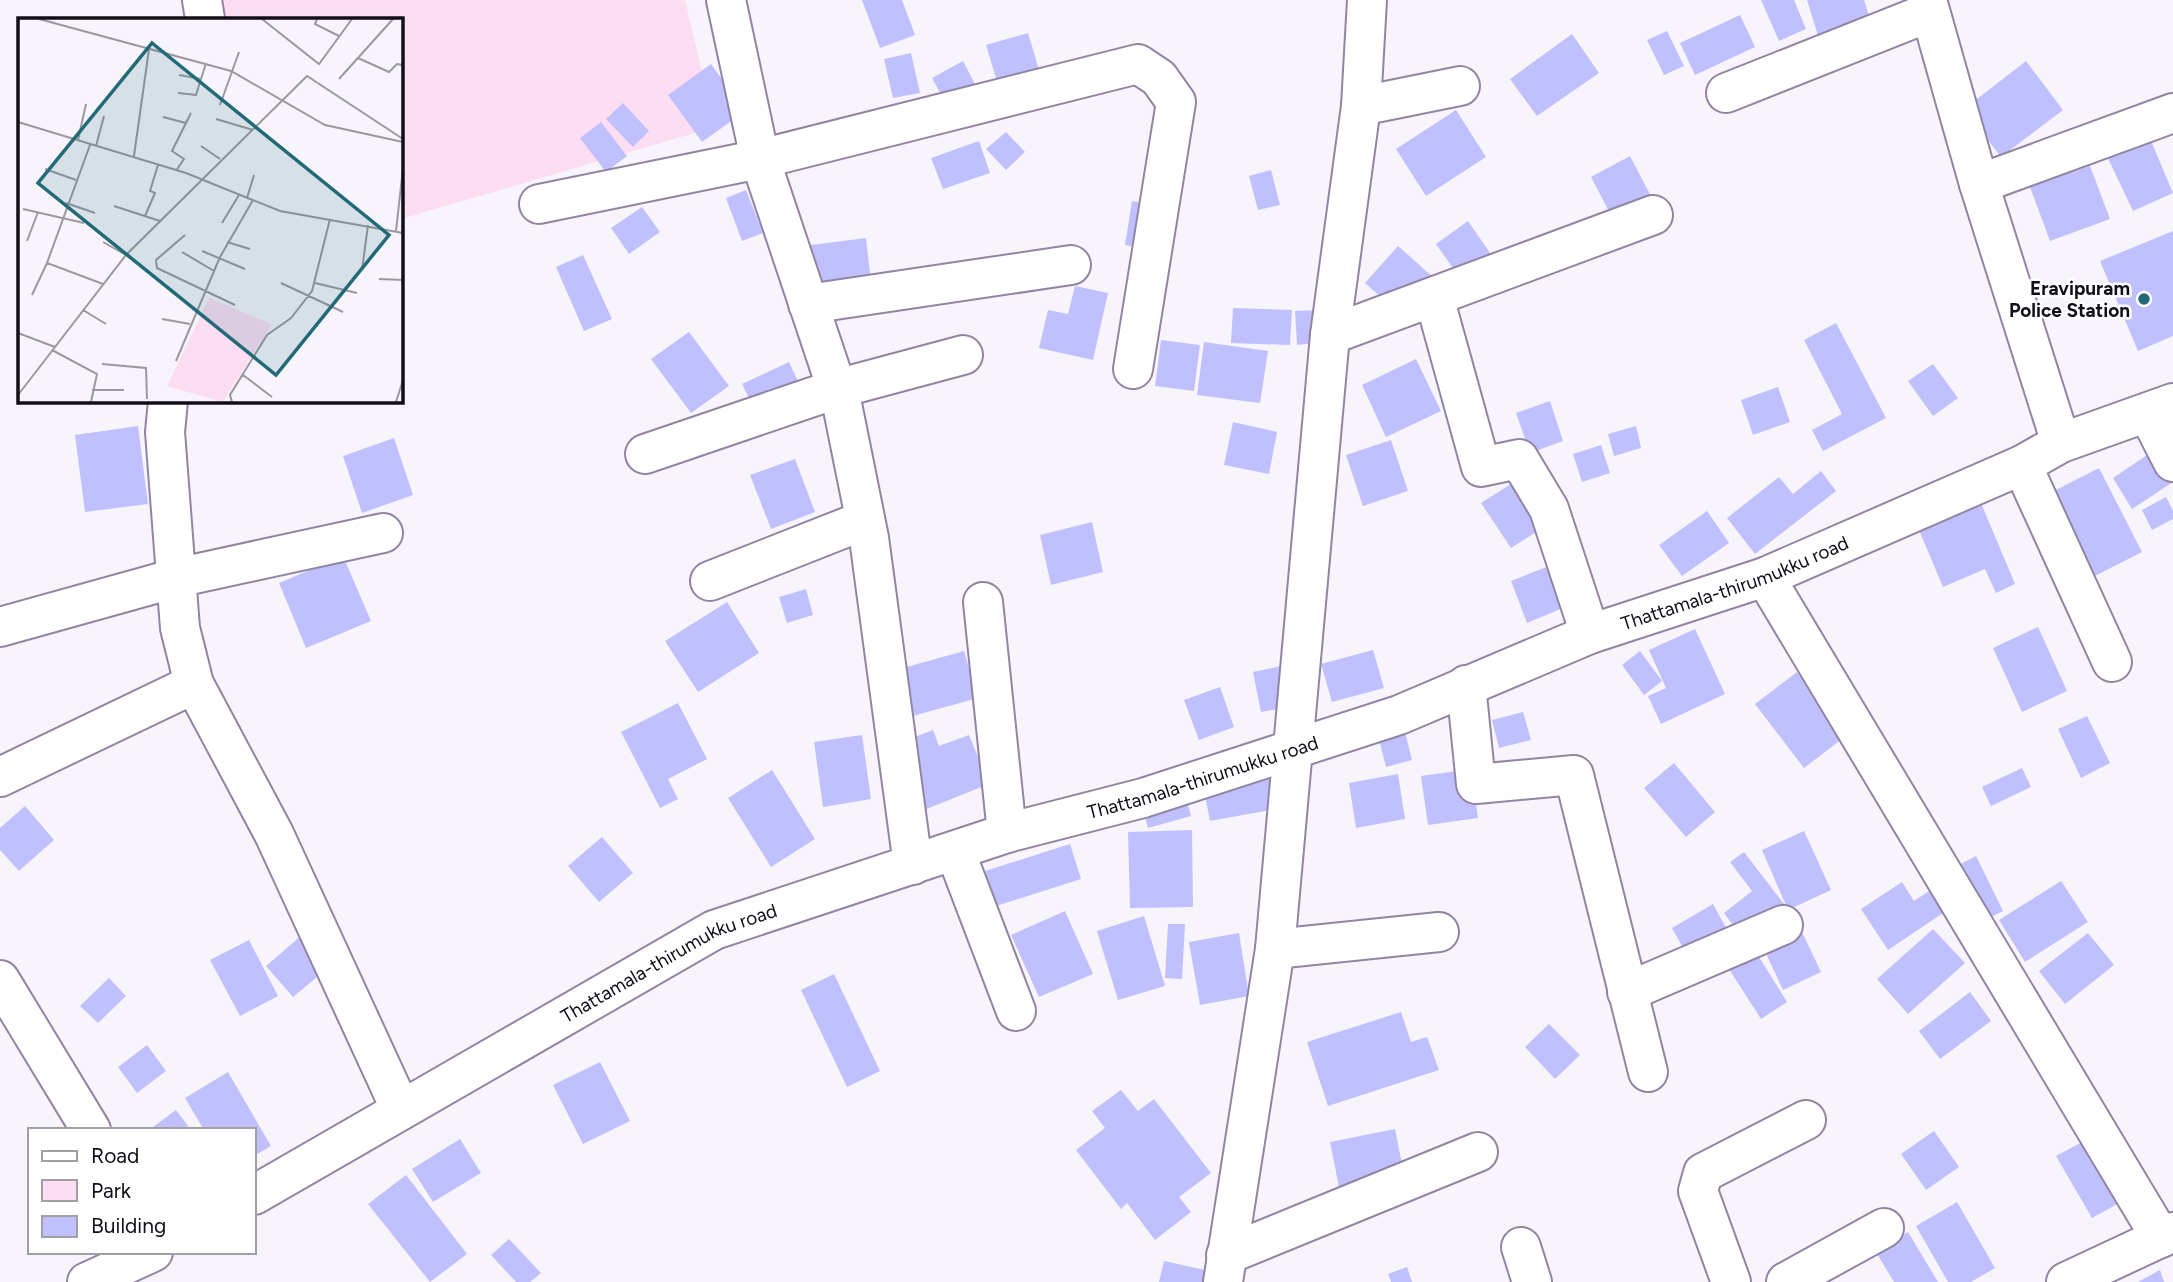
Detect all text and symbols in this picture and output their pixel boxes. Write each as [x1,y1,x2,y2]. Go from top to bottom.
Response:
inset map [18,18,402,402]
place label: Eravipuram Police Station [2009,277,2130,322]
marker: Eravipuram Police Station [2136,291,2152,307]
street label: Thattamala-thirumukku road [1618,531,1852,635]
street label: Thattamala-thirumukku road [1085,731,1321,824]
street label: Thattamala-thirumukku road [557,899,780,1028]
legend [28,1128,256,1254]
text: Road [91,1143,139,1168]
text: Park [91,1178,132,1203]
text: Building [91,1213,166,1238]

